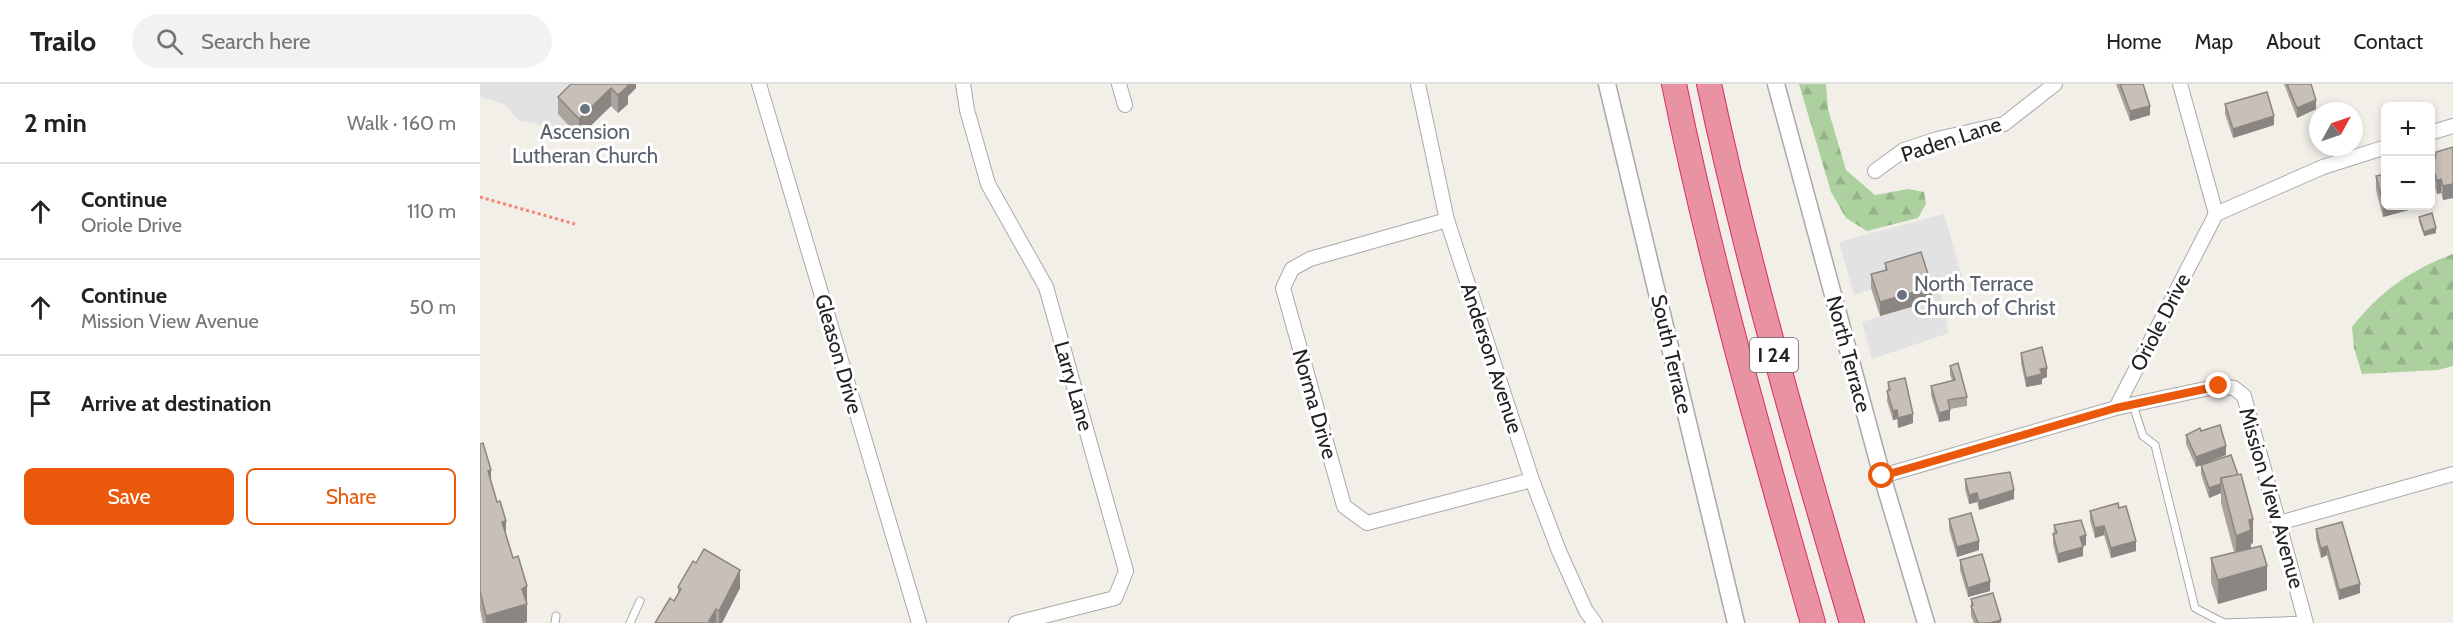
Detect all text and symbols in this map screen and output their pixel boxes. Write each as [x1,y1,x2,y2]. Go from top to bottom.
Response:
search box [132,14,552,68]
text: Trailo [30,24,96,58]
icon: search [153,25,186,58]
text: Search here [201,28,310,55]
text: Home [2106,29,2162,54]
text: Map [2195,29,2233,54]
text: About [2266,29,2320,54]
text: Contact [2353,29,2423,54]
marker: Ascension Lutheran Church [578,102,592,116]
north arrow [2309,102,2363,156]
map controls [2381,102,2435,210]
button: + [2381,102,2435,156]
text: 2 min [24,107,87,139]
text: Walk · 160 m [347,111,456,135]
street label: Paden Lane [1898,111,2004,167]
place label: Ascension Lutheran Church [512,119,658,168]
button: − [2381,156,2435,210]
text: Continue [81,186,167,213]
icon: ahead [24,195,57,228]
text: 110 m [407,199,456,223]
text: Oriole Drive [81,213,182,237]
street label: Oriole Drive [2125,269,2195,375]
place label: North Terrace Church of Christ [1914,271,2056,320]
street label: Anderson Avenue [1456,279,1528,437]
text: Continue [81,282,167,309]
marker: North Terrace Church of Christ [1895,288,1909,302]
icon: ahead [24,291,57,324]
street label: Gleason Drive [810,291,868,417]
street label: South Terrace [1646,292,1698,416]
street label: North Terrace [1821,293,1877,415]
text: 50 m [409,295,456,319]
text: Mission View Avenue [81,309,259,333]
street label: Larry Lane [1049,338,1099,434]
road number: I 24 [1750,338,1798,372]
street label: Norma Drive [1287,346,1343,462]
route end [2205,372,2231,398]
icon: arrive [24,387,57,420]
text: Arrive at destination [81,390,271,417]
street label: Mission View Avenue [2234,405,2310,591]
route start [1868,462,1894,488]
button: Save [24,468,234,525]
button: Share [246,468,456,525]

